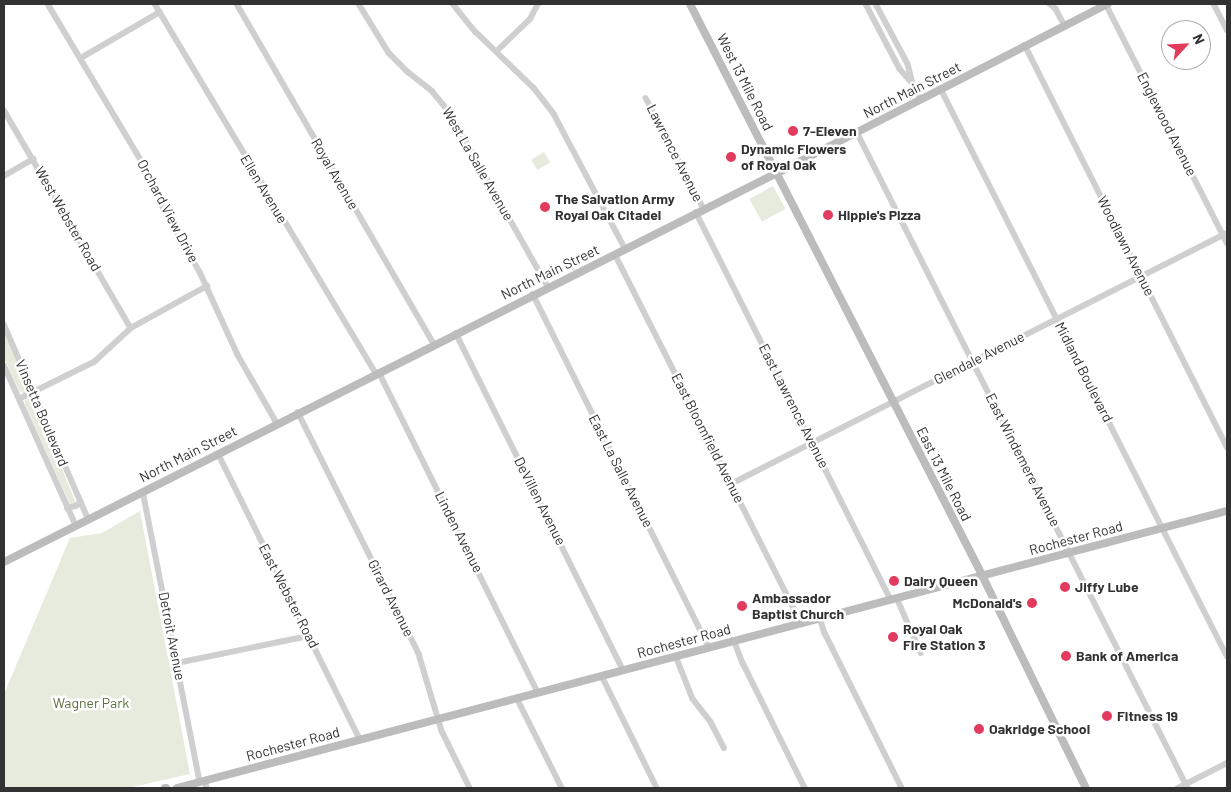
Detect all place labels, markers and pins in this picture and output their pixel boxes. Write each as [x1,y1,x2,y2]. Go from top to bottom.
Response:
place label: 7-Eleven [803,123,857,139]
marker: 7-Eleven [787,125,799,137]
place label: Dynamic Flowers of Royal Oak [741,141,846,174]
marker: Dynamic Flowers of Royal Oak [725,151,737,163]
place label: The Salvation Army Royal Oak Citadel [555,191,675,223]
marker: The Salvation Army Royal Oak Citadel [539,201,551,213]
place label: Hippie's Pizza [838,207,921,223]
marker: Hippie's Pizza [822,209,834,221]
place label: Dairy Queen [904,573,978,589]
marker: Dairy Queen [888,575,900,587]
place label: Jiffy Lube [1075,579,1139,595]
marker: Jiffy Lube [1059,581,1071,593]
place label: Ambassador Baptist Church [752,590,844,622]
place label: McDonald's [953,595,1022,611]
marker: McDonald's [1026,597,1038,609]
marker: Ambassador Baptist Church [736,600,748,612]
place label: Royal Oak Fire Station 3 [903,621,986,654]
marker: Royal Oak Fire Station 3 [887,631,899,643]
place label: Bank of America [1076,648,1178,664]
marker: Bank of America [1060,650,1072,662]
place label: Fitness 19 [1117,708,1178,724]
marker: Fitness 19 [1101,710,1113,722]
place label: Oakridge School [989,721,1090,737]
marker: Oakridge School [973,723,985,735]

